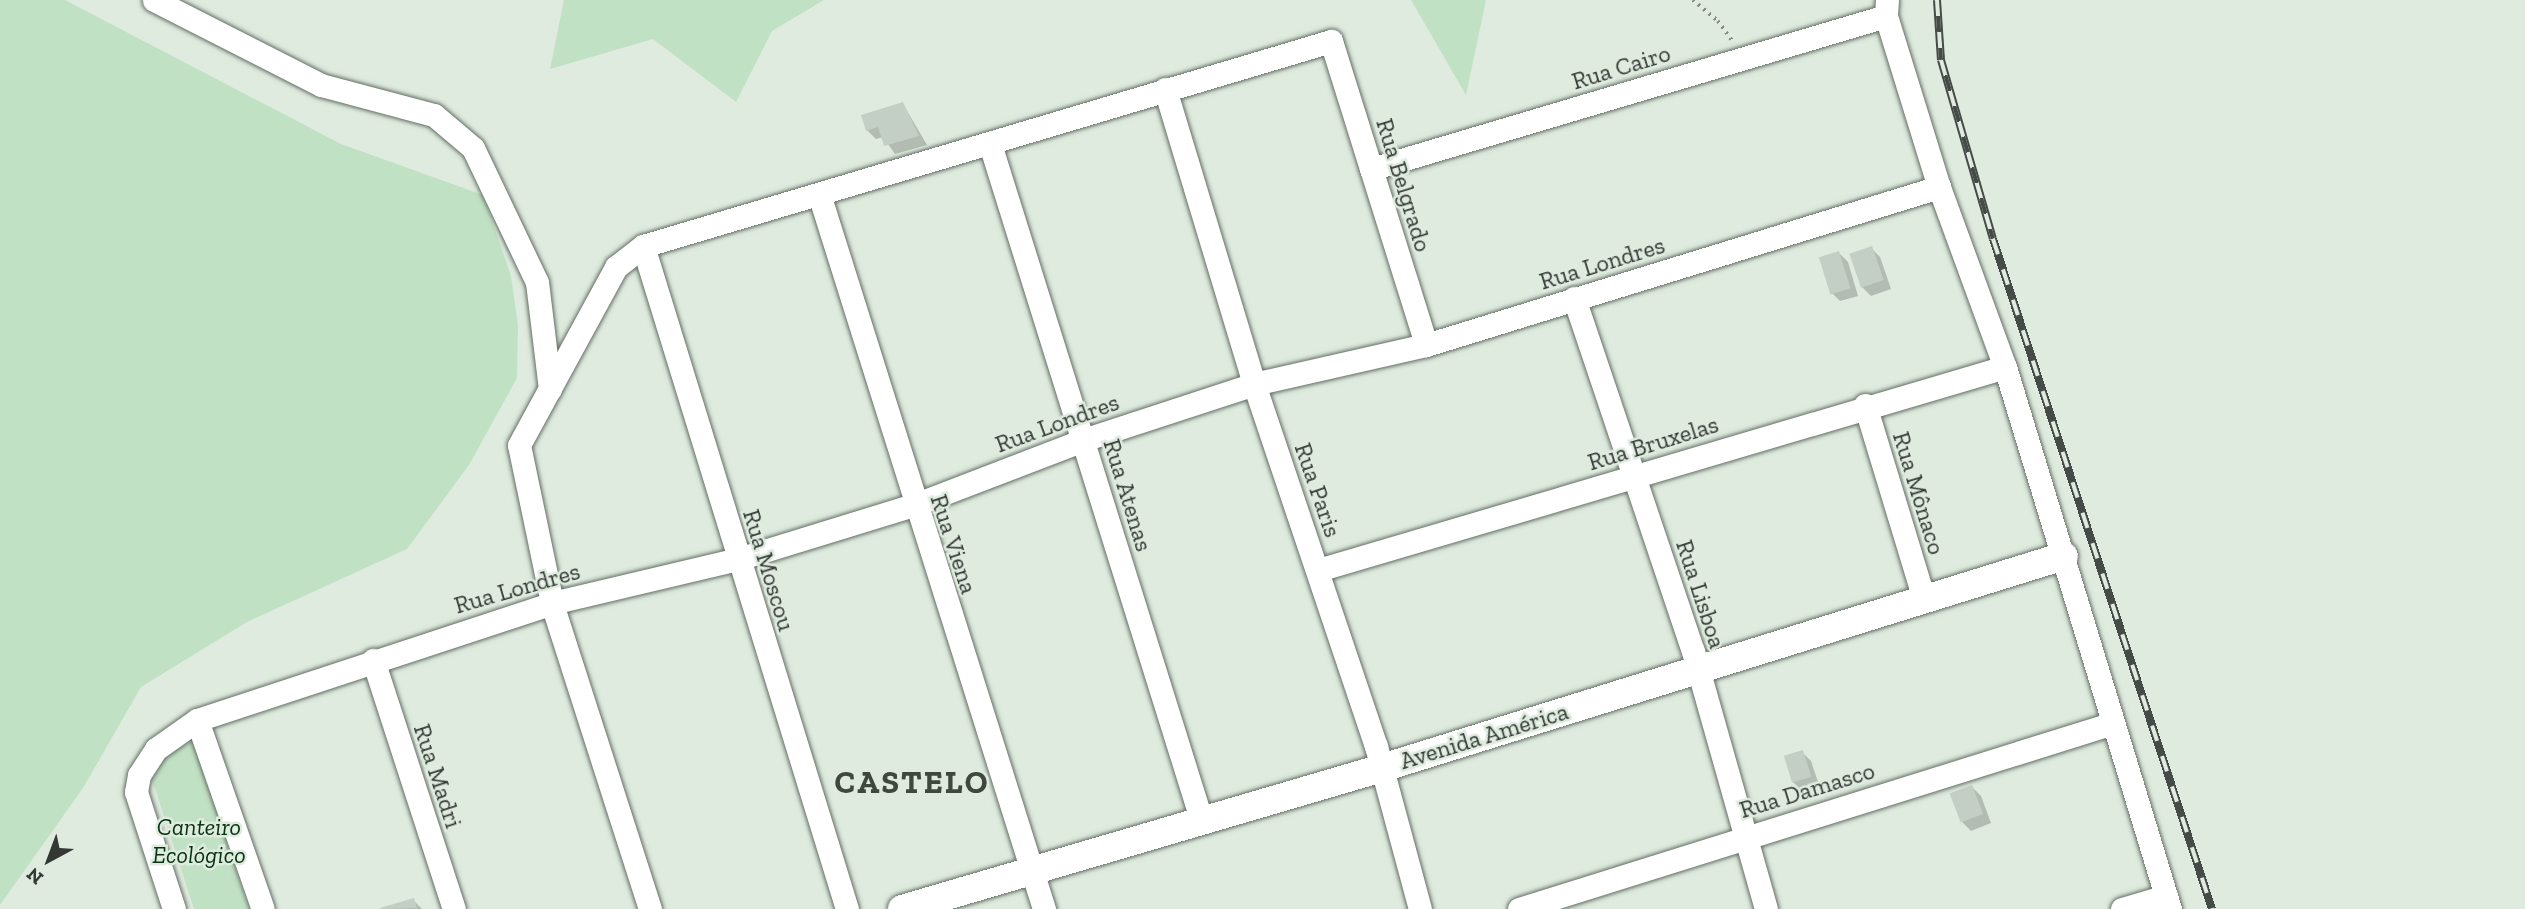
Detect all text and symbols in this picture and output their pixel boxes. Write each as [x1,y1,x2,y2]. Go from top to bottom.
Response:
street label: Rua Cairo [1568,38,1674,96]
street label: Rua Belgrado [1370,115,1438,255]
street label: Rua Londres [1536,230,1668,296]
street label: Rua Londres [991,387,1123,459]
street label: Rua Bruxelas [1584,409,1722,477]
street label: Rua Mônaco [1887,428,1951,558]
street label: Rua Atenas [1097,435,1159,555]
street label: Rua Paris [1288,439,1348,541]
street label: Rua Viena [924,490,984,598]
street label: Rua Moscou [737,506,801,634]
street label: Rua Lisboa [1670,536,1732,652]
street label: Rua Londres [451,556,583,620]
street label: Avenida América [1396,697,1572,775]
street label: Rua Madri [408,720,468,832]
street label: Rua Damasco [1736,756,1878,824]
district label: CASTELO [835,763,989,801]
park label: Canteiro Ecológico [152,813,246,869]
north arrow [14,825,84,895]
text: N [22,863,48,890]

